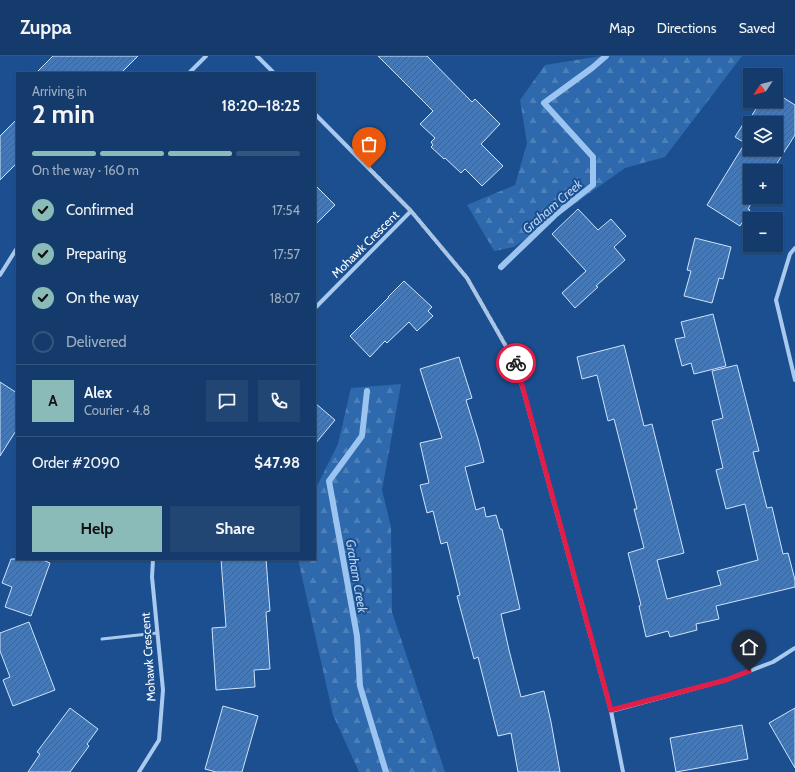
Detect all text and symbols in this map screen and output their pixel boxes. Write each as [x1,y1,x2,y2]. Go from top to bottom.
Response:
text: Zuppa [20,16,72,39]
text: Map [609,19,635,37]
text: Directions [657,19,717,37]
text: Saved [739,19,775,37]
north arrow [743,68,783,108]
map controls [743,68,783,252]
text: Arriving in [32,83,87,99]
text: 18:20–18:25 [222,97,300,115]
text: 2 min [32,98,95,130]
button: layers [743,116,783,156]
pin [352,127,386,168]
icon: bag [358,133,380,155]
text: On the way · 160 m [32,162,139,178]
button: + [743,164,783,204]
water label: Graham Creek [519,175,586,236]
icon: check [32,199,54,221]
text: Confirmed [66,201,134,219]
text: 17:54 [272,202,300,218]
street label: Mohawk Crescent [328,207,402,281]
button: − [743,212,783,252]
icon: check [32,243,54,265]
text: Preparing [66,245,126,263]
text: 17:57 [273,246,300,262]
icon: check [32,287,54,309]
text: On the way [66,289,139,307]
text: 18:07 [270,290,300,306]
text: Delivered [66,333,127,351]
courier [496,343,536,383]
icon: bike [505,352,527,374]
button: chat [206,380,248,422]
button: phone [258,380,300,422]
text: Alex [84,384,112,402]
text: A [48,392,58,410]
text: Courier · 4.8 [84,402,150,418]
text: Order #2090 [32,454,120,472]
text: $47.98 [254,454,300,472]
button: Help [32,506,162,552]
button: Share [170,506,300,552]
water label: Graham Creek [343,538,371,614]
street label: Mohawk Crescent [137,612,159,702]
pin [732,630,766,671]
icon: home [738,636,760,658]

